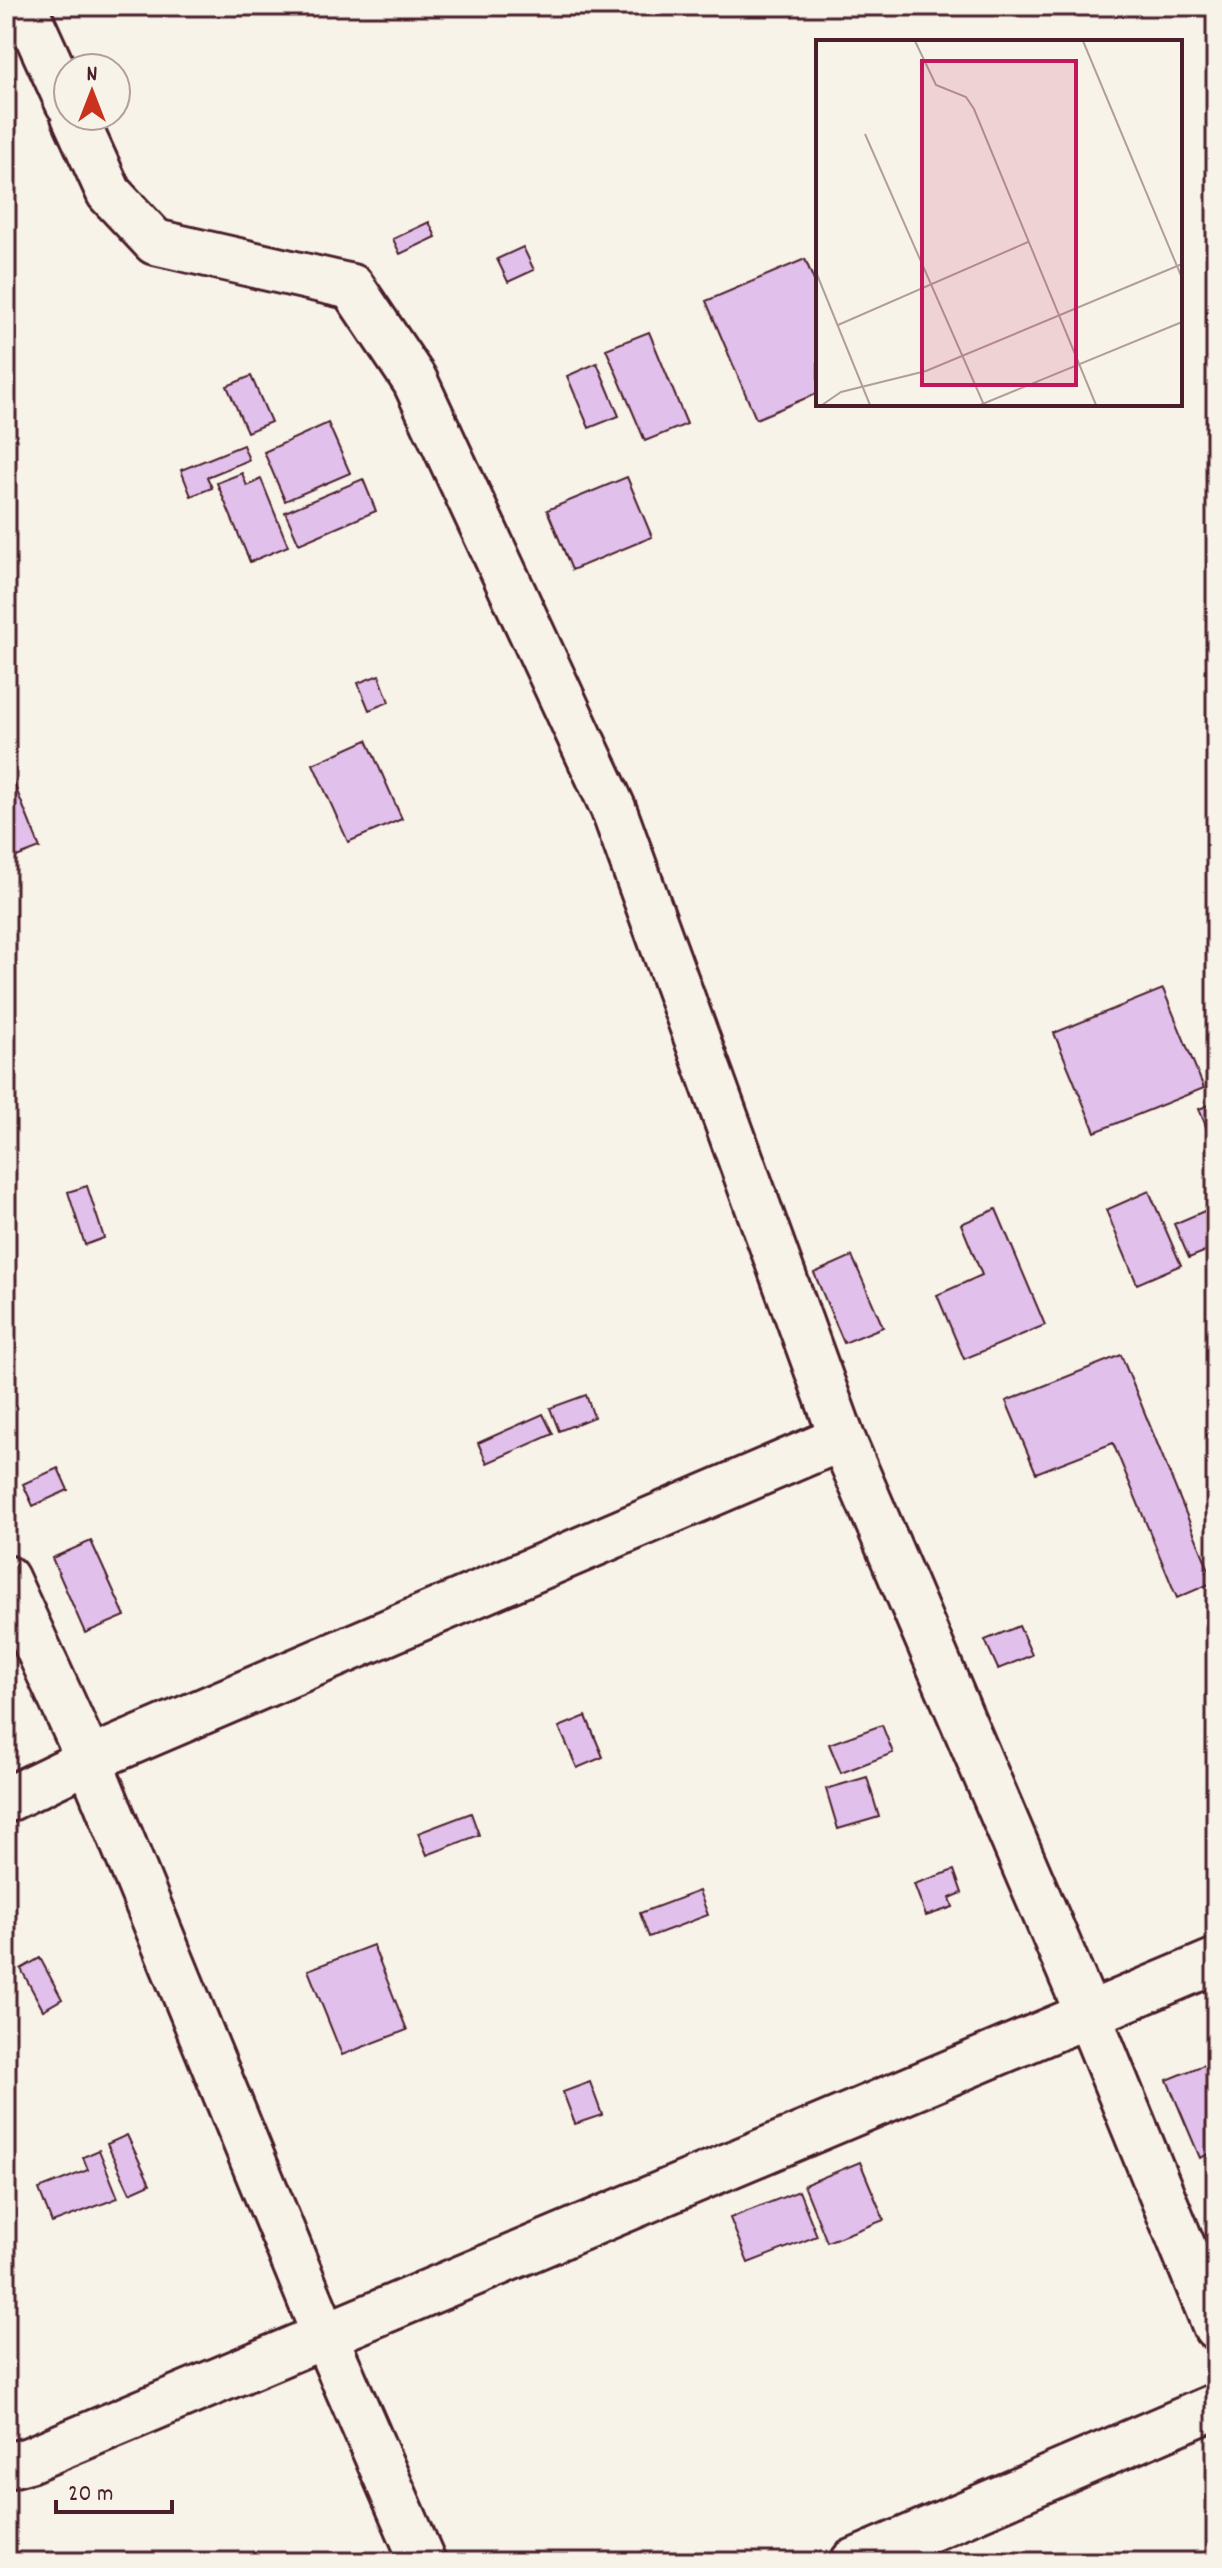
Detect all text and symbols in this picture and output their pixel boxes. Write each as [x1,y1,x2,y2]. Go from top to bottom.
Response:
inset map [816,40,1182,406]
north arrow [52,52,132,132]
text: N [87,60,98,91]
scale bar [56,2464,172,2514]
text: 20 m [68,2478,114,2512]

